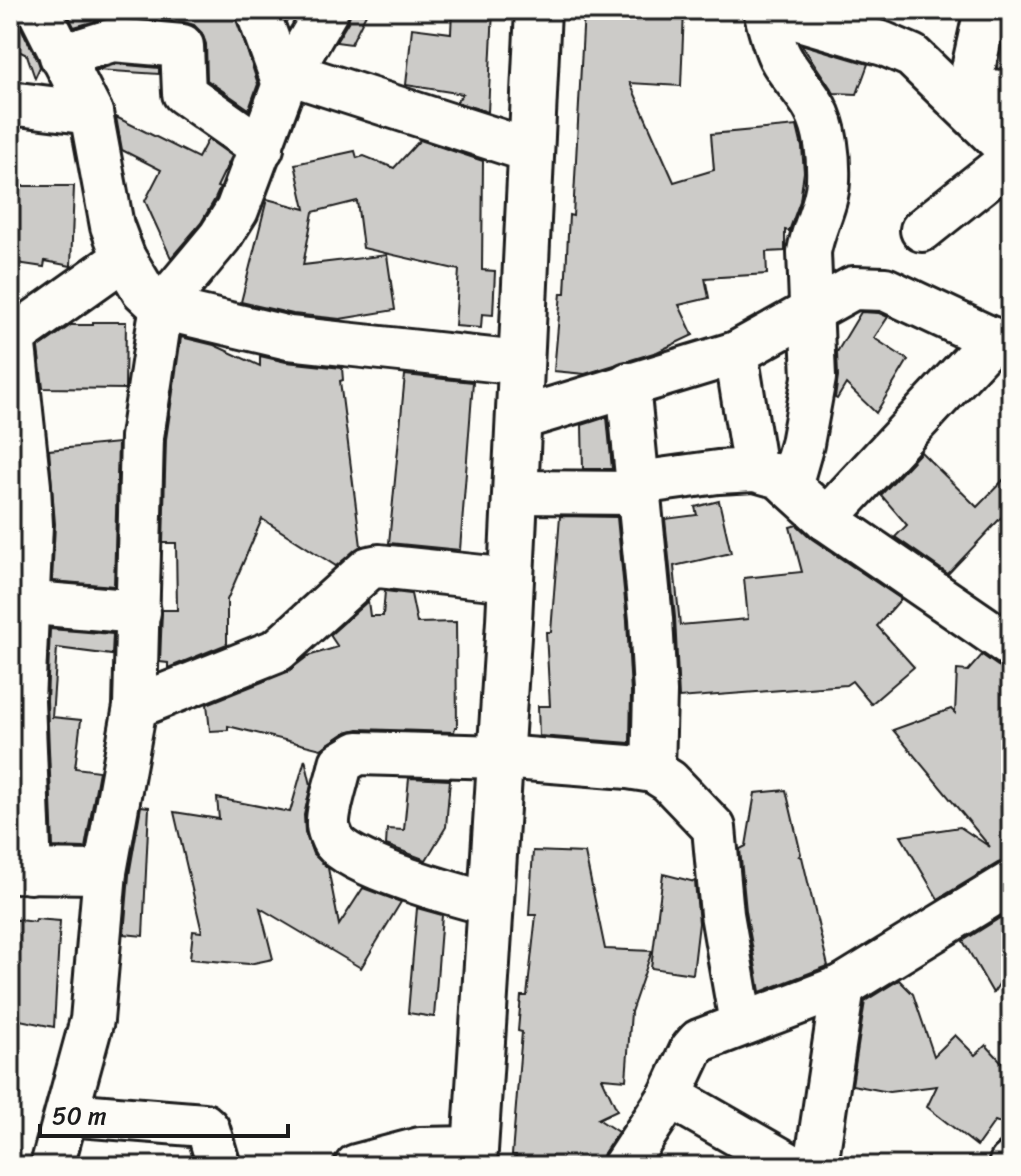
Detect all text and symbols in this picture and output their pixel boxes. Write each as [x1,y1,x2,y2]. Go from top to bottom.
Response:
scale bar [40,1088,288,1138]
text: 50 m [52,1095,107,1137]

